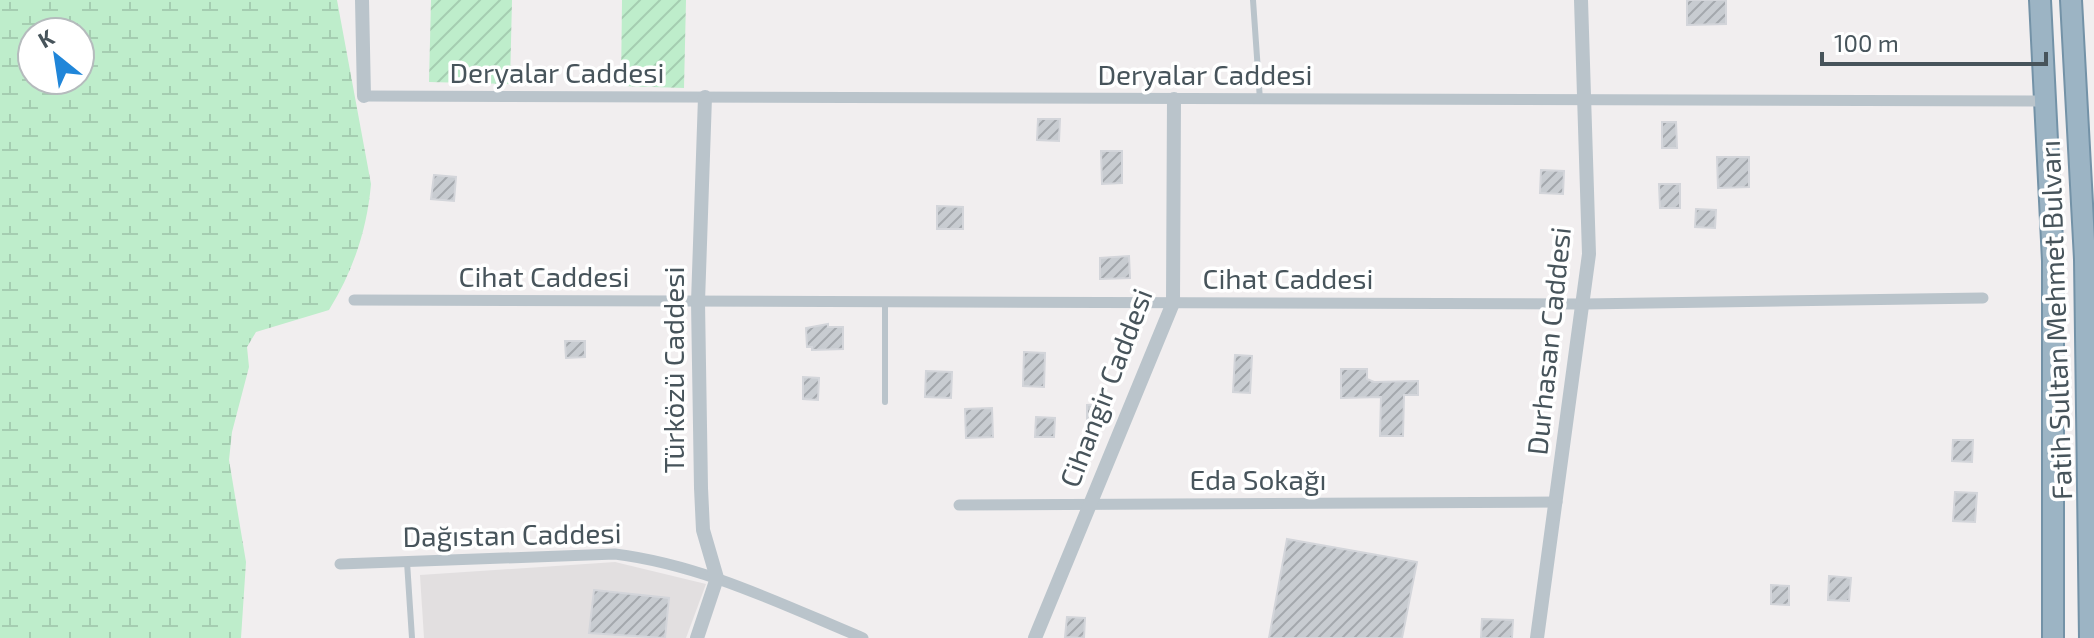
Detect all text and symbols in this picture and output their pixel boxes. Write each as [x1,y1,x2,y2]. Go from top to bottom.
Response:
north arrow [16,16,96,96]
scale bar [1822,16,2046,66]
text: K [33,23,58,53]
text: 100 m [1834,28,1899,57]
street label: Deryalar Caddesi [449,55,665,89]
street label: Deryalar Caddesi [1097,57,1313,91]
street label: Fatih Sultan Mehmet Bulvarı [2032,140,2078,500]
street label: Durhasan Caddesi [1519,225,1577,457]
street label: Cihat Caddesi [458,259,630,293]
street label: Cihat Caddesi [1202,261,1374,295]
street label: Türközü Caddesi [656,267,690,473]
street label: Cihangir Caddesi [1052,284,1159,492]
street label: Eda Sokağı [1189,462,1327,496]
street label: Dağıstan Caddesi [402,515,622,553]

